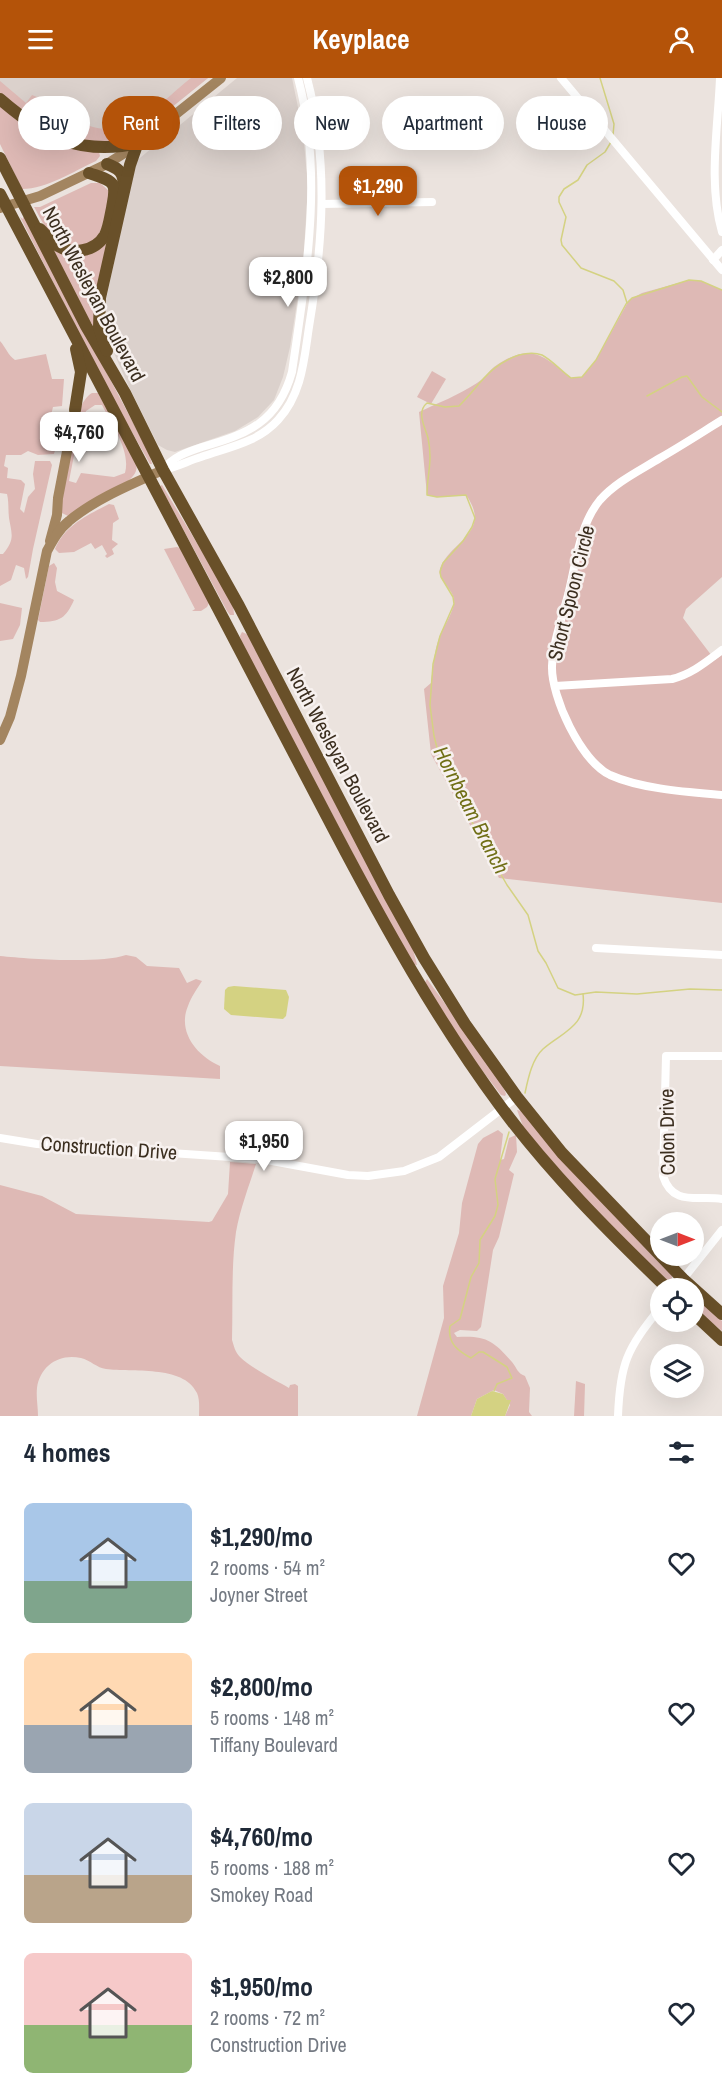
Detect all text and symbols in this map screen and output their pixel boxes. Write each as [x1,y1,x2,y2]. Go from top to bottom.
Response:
text: Keyplace [312,21,410,57]
icon: menu [24,23,57,56]
icon: person [665,23,698,56]
chip: Buy [18,96,90,150]
chip: Rent [102,96,180,150]
chip: Filters [192,96,282,150]
chip: New [294,96,370,150]
chip: Apartment [382,96,504,150]
chip: House [516,96,608,150]
pin: $1,290 [329,166,427,217]
text: $1,290 [353,172,403,199]
street label: North Wesleyan Boulevard [37,201,152,386]
pin: $2,800 [239,257,337,308]
text: $2,800 [263,263,313,290]
pin: $4,760 [30,412,128,463]
text: $4,760 [54,418,104,445]
street label: Short Spoon Circle [541,522,600,663]
street label: North Wesleyan Boulevard [281,662,396,847]
water label: Hornbeam Branch [427,741,516,879]
street label: Colon Drive [652,1088,681,1176]
pin: $1,950 [215,1121,313,1172]
text: $1,950 [239,1127,289,1154]
street label: Construction Drive [40,1129,178,1166]
north arrow [650,1212,704,1266]
map controls [650,1212,704,1398]
button: locate [650,1278,704,1332]
button: layers [650,1344,704,1398]
text: 4 homes [24,1435,111,1470]
icon: filters [665,1436,698,1469]
text: $1,290/mo [210,1519,313,1554]
icon: home [72,1527,144,1599]
icon: heart [665,1547,698,1580]
text: 2 rooms · 54 m² [210,1554,325,1581]
text: Joyner Street [210,1581,308,1608]
text: $2,800/mo [210,1669,313,1704]
icon: home [72,1677,144,1749]
icon: heart [665,1697,698,1730]
text: 5 rooms · 148 m² [210,1704,334,1731]
text: Tiffany Boulevard [210,1731,338,1758]
text: $4,760/mo [210,1819,313,1854]
icon: home [72,1827,144,1899]
icon: heart [665,1847,698,1880]
text: 5 rooms · 188 m² [210,1854,334,1881]
text: Smokey Road [210,1881,313,1908]
text: $1,950/mo [210,1969,313,2004]
icon: home [72,1977,144,2049]
icon: heart [665,1997,698,2030]
text: 2 rooms · 72 m² [210,2004,325,2031]
text: Construction Drive [210,2031,347,2058]

